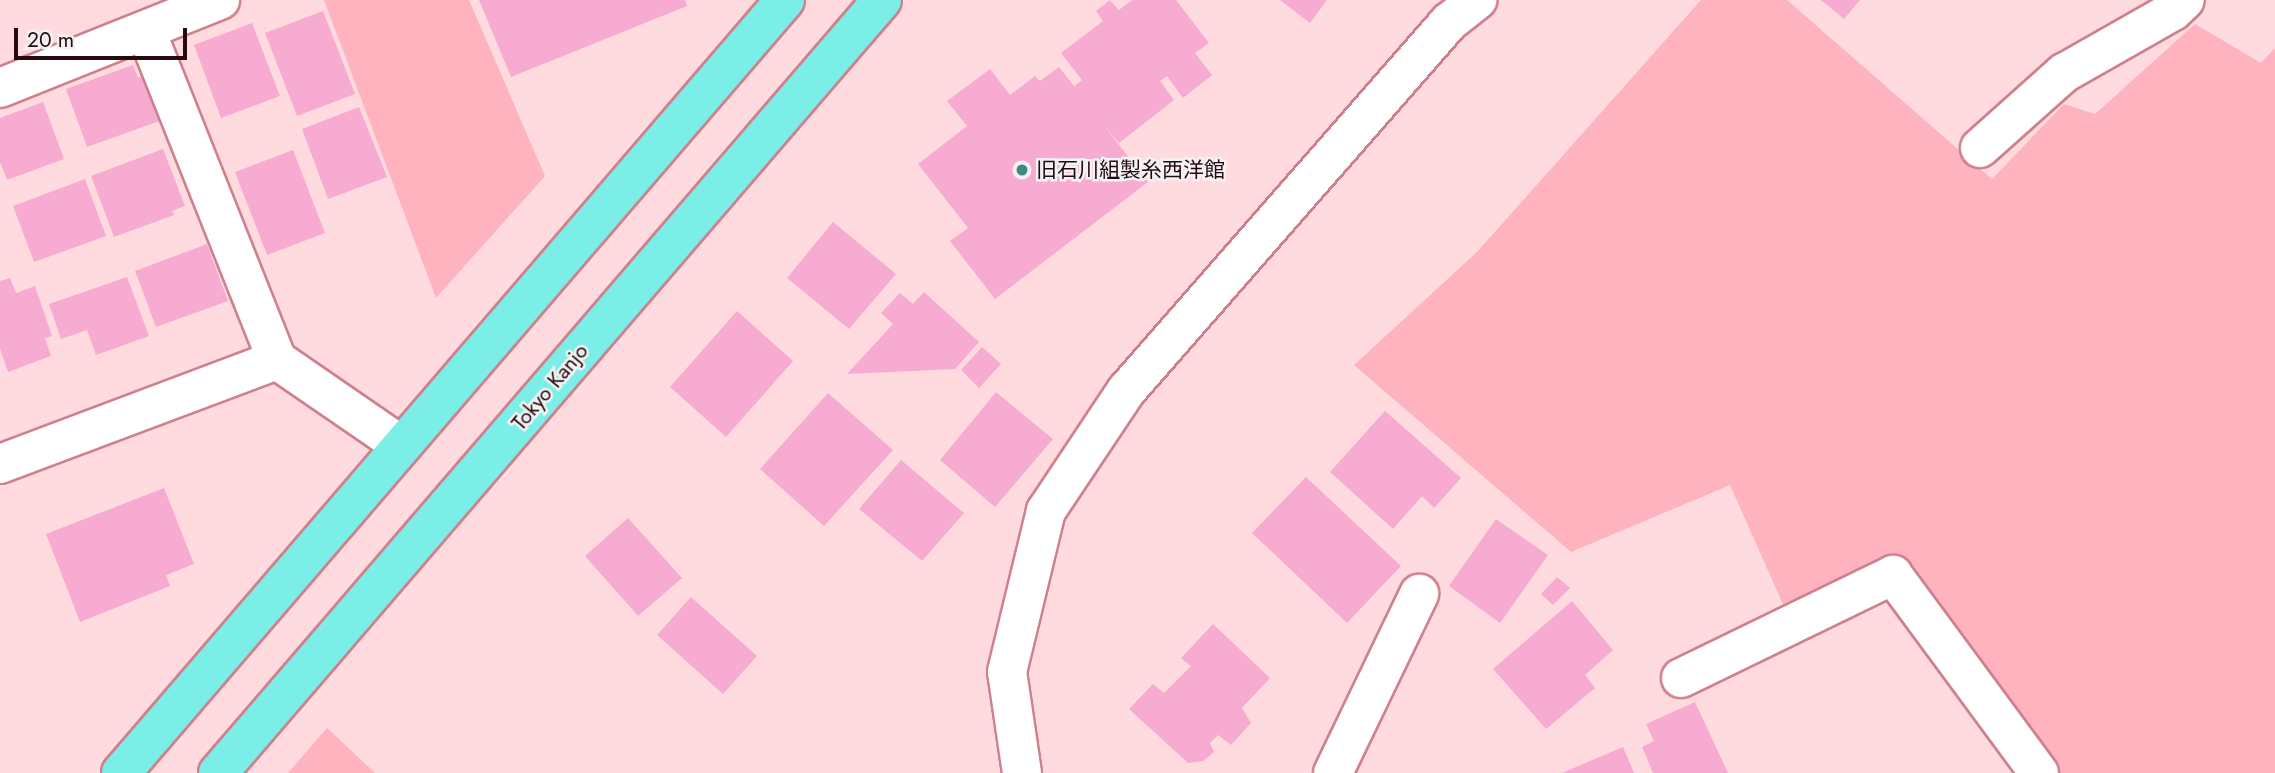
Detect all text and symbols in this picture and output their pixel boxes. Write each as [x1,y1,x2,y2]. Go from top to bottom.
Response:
scale bar [18,14,191,58]
text: 20 m [27,25,74,55]
place label: 旧石川組製糸西洋館 [1036,157,1225,183]
marker: 旧石川組製糸西洋館 [1014,162,1030,178]
street label: Tokyo Kanjo [507,339,593,435]

